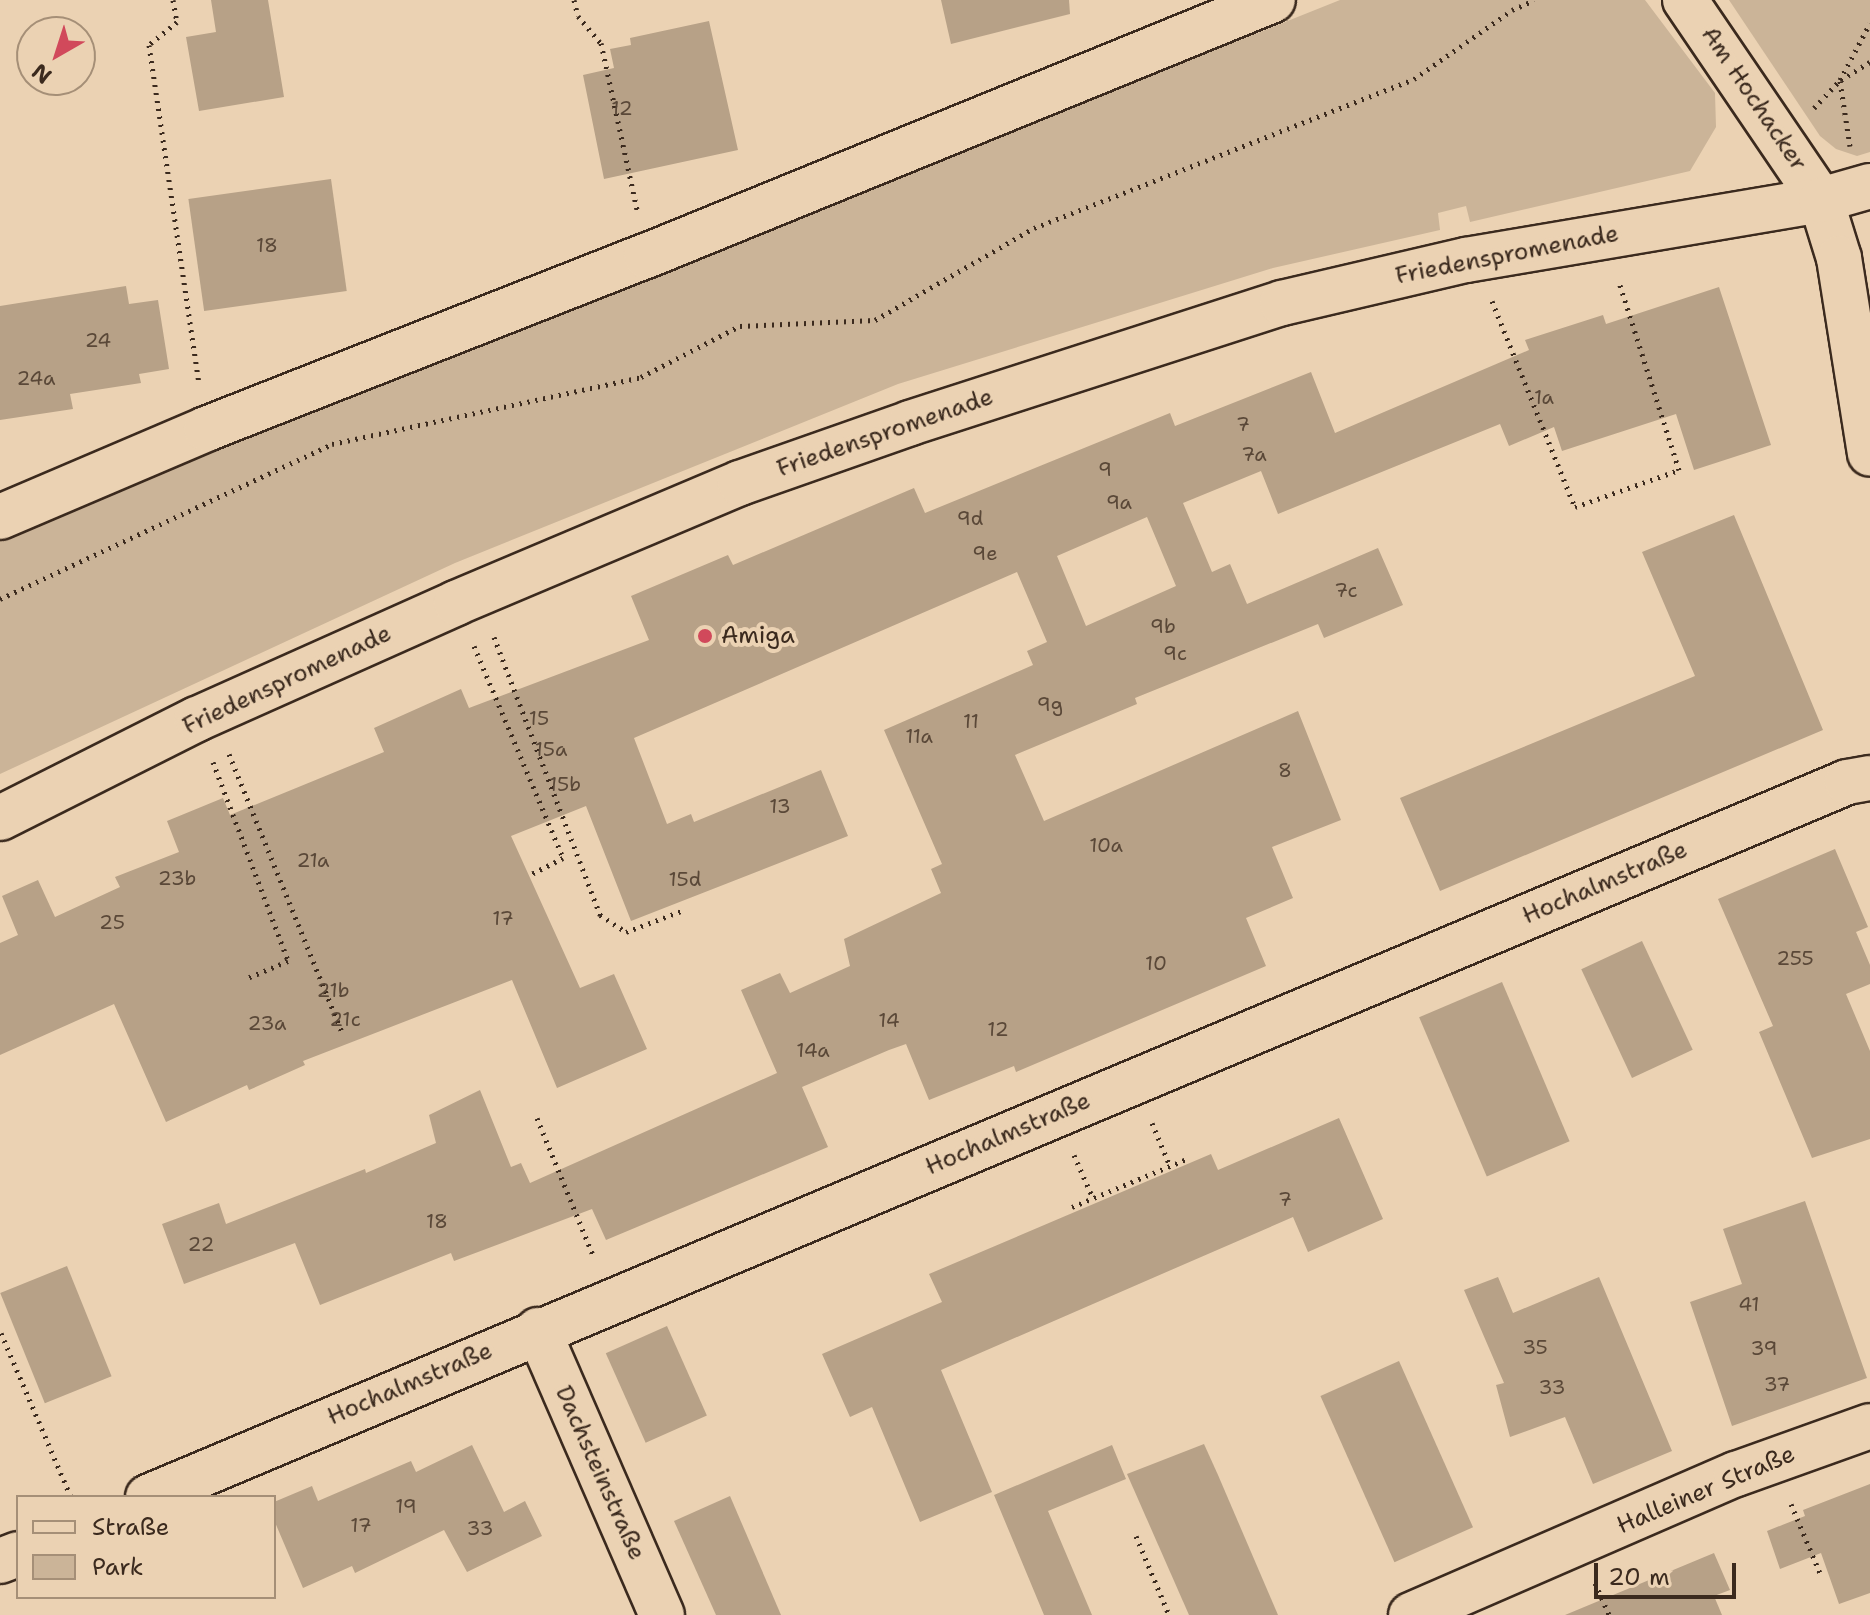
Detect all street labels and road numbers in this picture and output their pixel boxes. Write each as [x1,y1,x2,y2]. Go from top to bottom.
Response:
street label: Am Hochacker [1695,21,1813,177]
street label: Friedenspromenade [1393,219,1621,291]
street label: Friedenspromenade [773,382,997,484]
street label: Friedenspromenade [178,619,396,741]
street label: Hochalmstraße [1518,835,1692,931]
street label: Hochalmstraße [921,1086,1095,1182]
street label: Hochalmstraße [323,1336,497,1432]
street label: Dachsteinstraße [549,1381,651,1565]
street label: Halleiner Straße [1613,1440,1799,1540]

